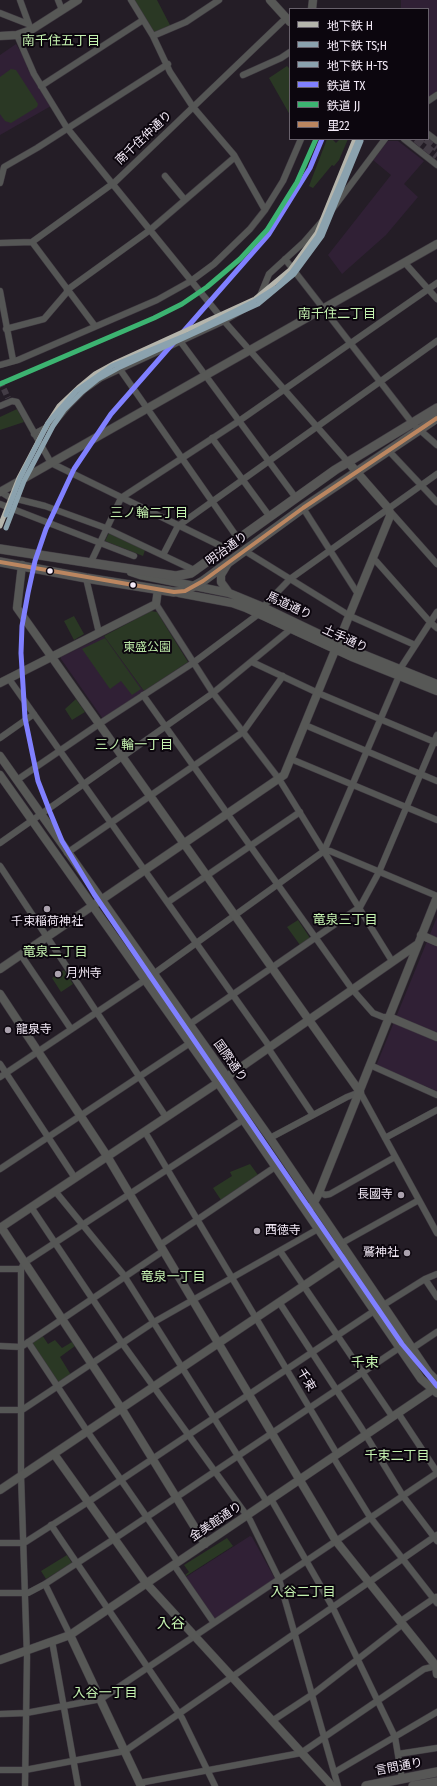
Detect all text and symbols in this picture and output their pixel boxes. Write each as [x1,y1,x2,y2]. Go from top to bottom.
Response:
legend [289,8,429,140]
text: 地下鉄 H [327,19,373,33]
district label: 南千住五丁目 [22,33,100,49]
text: 地下鉄 TS;H [327,39,387,53]
text: 地下鉄 H-TS [327,59,388,73]
text: 鉄道 TX [327,79,365,93]
text: 鉄道 JJ [327,99,360,113]
street label: 南千住仲通り [113,108,175,168]
text: 里22 [327,119,350,133]
district label: 南千住二丁目 [298,306,376,322]
district label: 三ノ輪二丁目 [110,505,188,521]
street label: 明治通り [203,529,251,569]
unlabelled marker [45,566,55,576]
unlabelled marker [128,580,138,590]
street label: 馬道通り [264,589,314,623]
street label: 土手通り [320,622,370,656]
park label: 東盛公園 [123,641,171,655]
district label: 三ノ輪一丁目 [95,737,173,753]
marker: 千束稲荷神社 [42,904,52,914]
district label: 竜泉三丁目 [313,912,377,928]
place label: 千束稲荷神社 [11,915,83,929]
district label: 竜泉二丁目 [23,944,87,960]
place label: 月州寺 [66,967,102,981]
marker: 月州寺 [53,969,63,979]
place label: 龍泉寺 [16,1023,52,1037]
marker: 龍泉寺 [3,1025,13,1035]
street label: 国際通り [210,1037,250,1085]
place label: 長國寺 [357,1188,393,1202]
marker: 長國寺 [396,1190,406,1200]
place label: 西徳寺 [265,1224,301,1238]
marker: 西徳寺 [252,1226,262,1236]
place label: 鷲神社 [363,1246,399,1260]
marker: 鷲神社 [402,1248,412,1258]
district label: 竜泉一丁目 [141,1269,205,1285]
district label: 千束 [351,1355,379,1371]
street label: 千束 [294,1366,318,1394]
district label: 千束二丁目 [365,1448,429,1464]
street label: 金美館通り [187,1499,245,1545]
district label: 入谷二丁目 [271,1584,335,1600]
district label: 入谷 [157,1616,185,1632]
district label: 入谷一丁目 [73,1685,137,1701]
street label: 言問通り [374,1755,424,1779]

